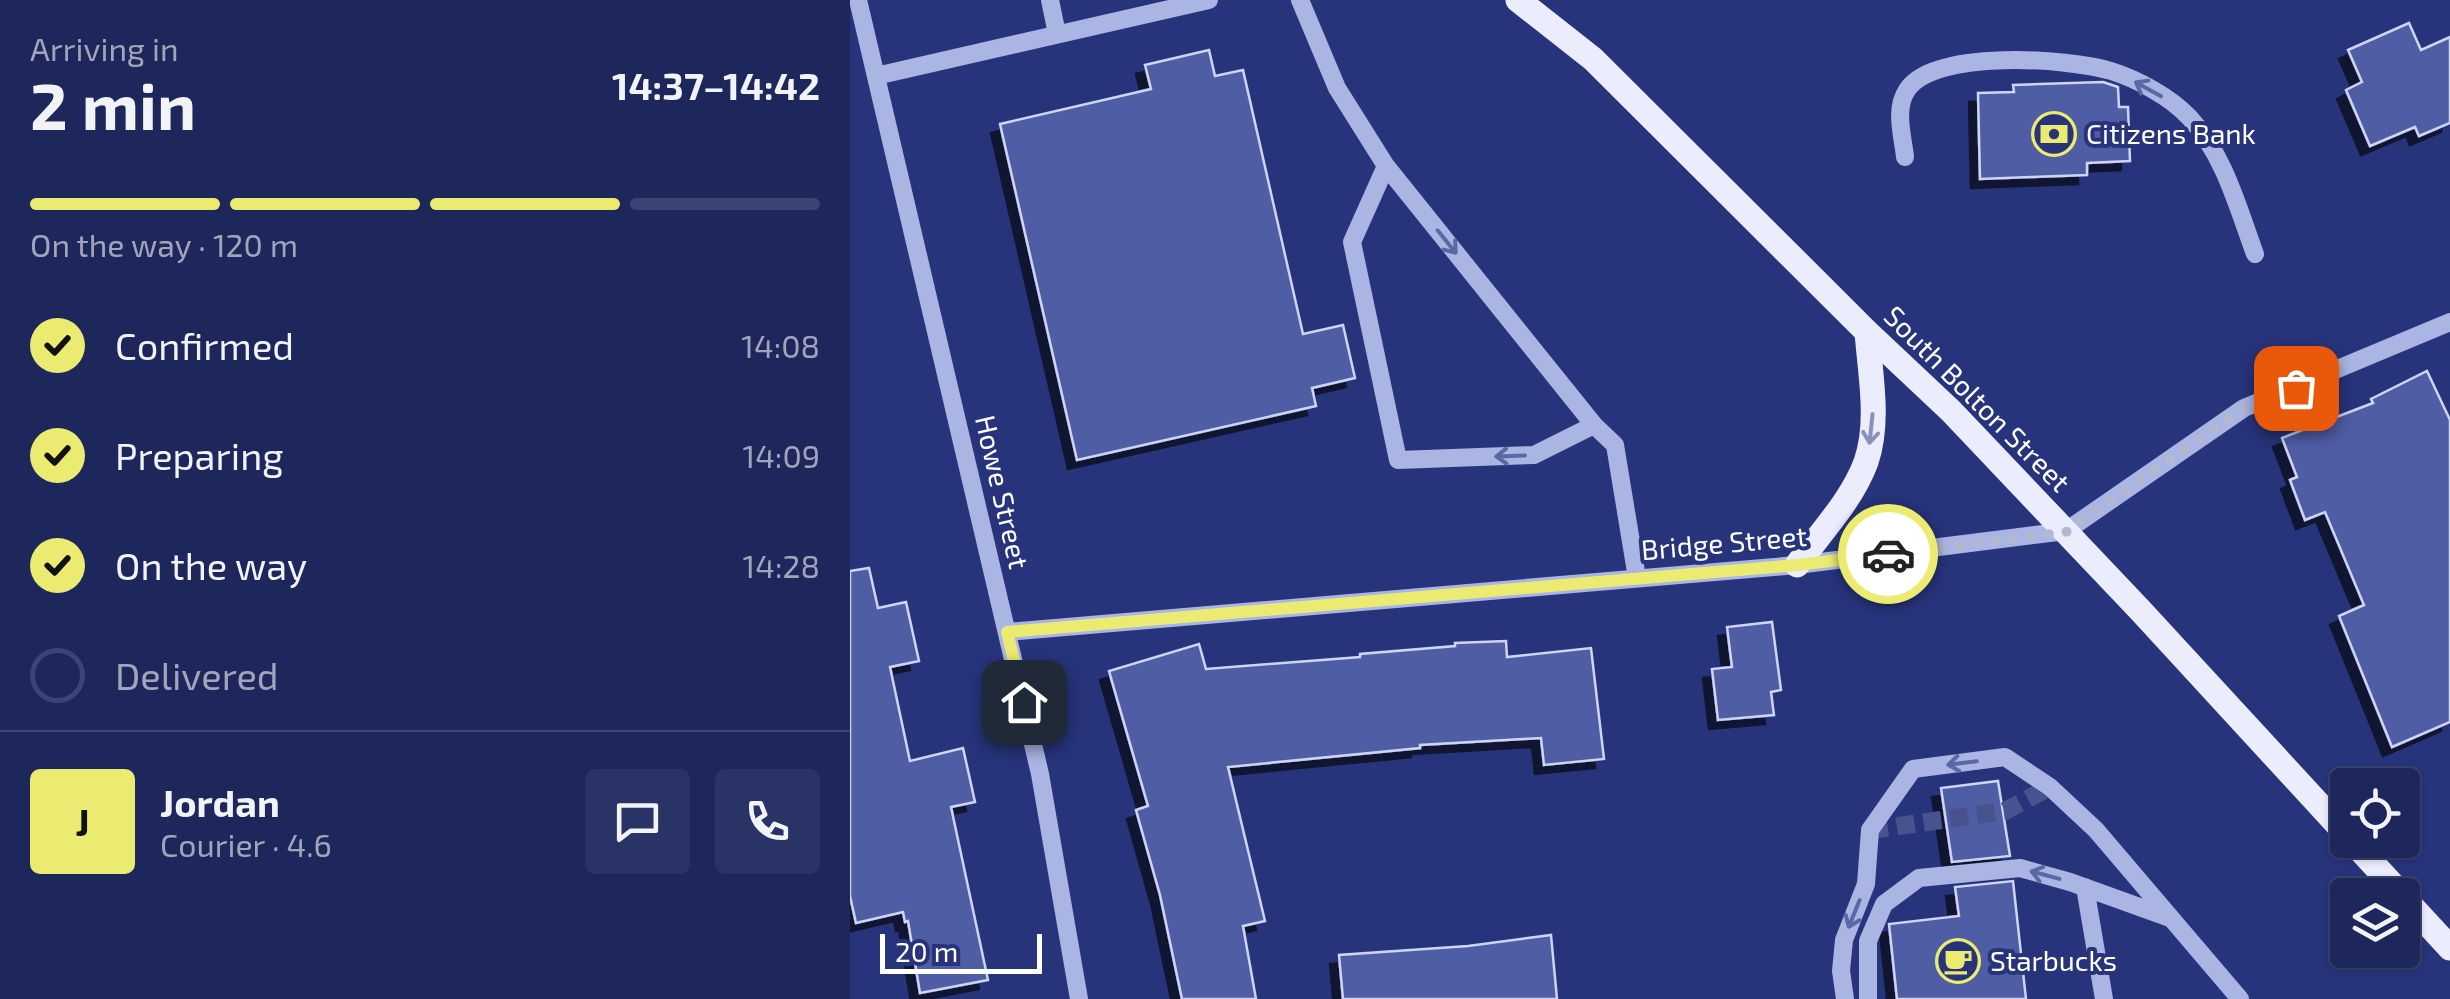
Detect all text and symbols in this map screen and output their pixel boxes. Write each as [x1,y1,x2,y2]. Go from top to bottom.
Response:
text: Arriving in [30,29,179,67]
text: 14:37–14:42 [612,62,820,108]
text: 2 min [30,65,196,143]
one-way arrow [2134,79,2163,99]
bank icon: Citizens Bank [2031,111,2077,157]
place label: Citizens Bank [2086,116,2256,150]
text: On the way · 120 m [30,225,298,263]
one-way arrow [1436,229,1458,255]
street label: South Bolton Street [1878,298,2078,498]
icon: check [30,318,85,373]
text: Confirmed [115,322,294,368]
text: 14:08 [741,326,820,364]
pin [2254,346,2339,431]
icon: bag [2269,361,2324,416]
street label: Howe Street [969,412,1037,572]
one-way arrow [1861,412,1880,444]
icon: check [30,428,85,483]
text: Preparing [115,432,283,478]
text: 14:09 [742,436,820,474]
one-way arrow [1495,446,1527,465]
courier [1838,504,1938,604]
street label: Bridge Street [1640,518,1808,566]
icon: car [1861,527,1916,582]
icon: check [30,538,85,593]
text: On the way [115,542,307,588]
text: 14:28 [743,546,820,584]
text: Delivered [115,652,279,698]
pin [982,660,1067,745]
icon: home [997,675,1052,730]
one-way arrow [1946,754,1978,773]
map controls [2330,768,2420,968]
button: locate [2330,768,2420,858]
button: chat [585,769,690,874]
button: phone [715,769,820,874]
text: Jordan [160,779,280,825]
text: J [75,798,90,844]
text: Courier · 4.6 [160,825,332,863]
one-way arrow [2030,865,2061,884]
button: layers [2330,878,2420,968]
one-way arrow [1843,898,1861,929]
scale bar [880,929,1042,974]
text: 20 m [895,934,958,968]
cafe icon: Starbucks [1935,938,1981,984]
place label: Starbucks [1990,943,2117,977]

